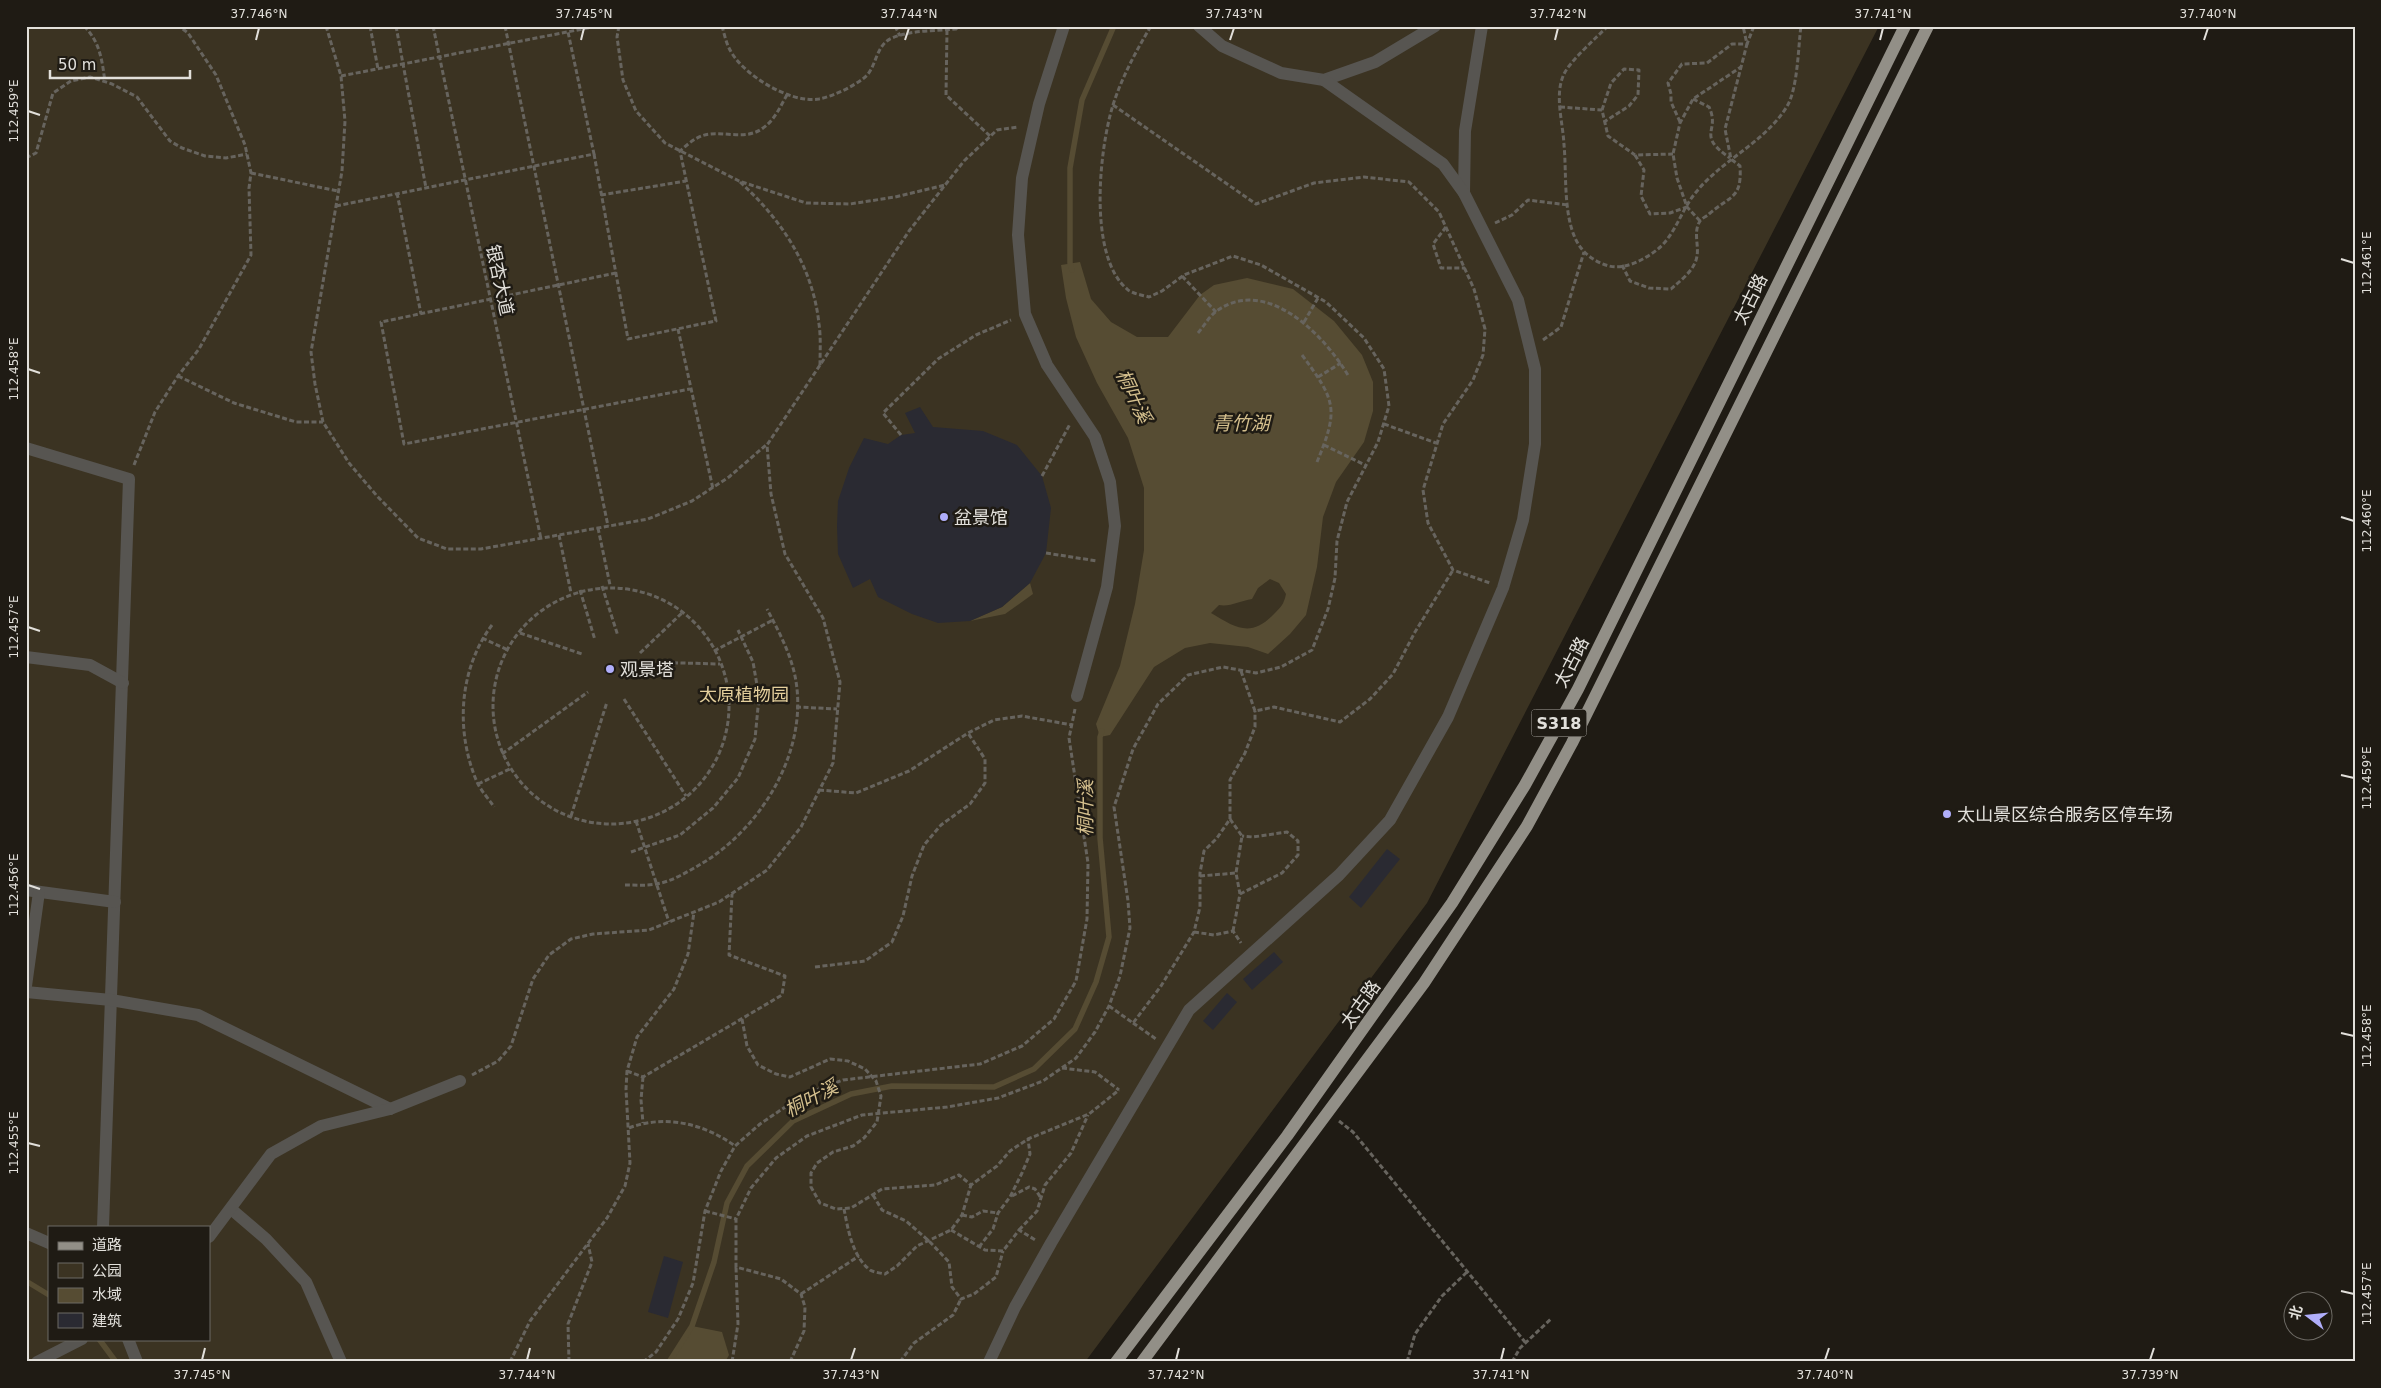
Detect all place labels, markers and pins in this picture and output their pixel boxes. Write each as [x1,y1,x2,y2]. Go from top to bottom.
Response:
place label: 盆景馆 [954,507,1008,528]
marker: 盆景馆 [938,511,950,523]
place label: 观景塔 [620,659,674,680]
marker: 观景塔 [604,663,616,675]
place label: 太山景区综合服务区停车场 [1957,804,2173,825]
marker: 太山景区综合服务区停车场 [1941,808,1953,820]

